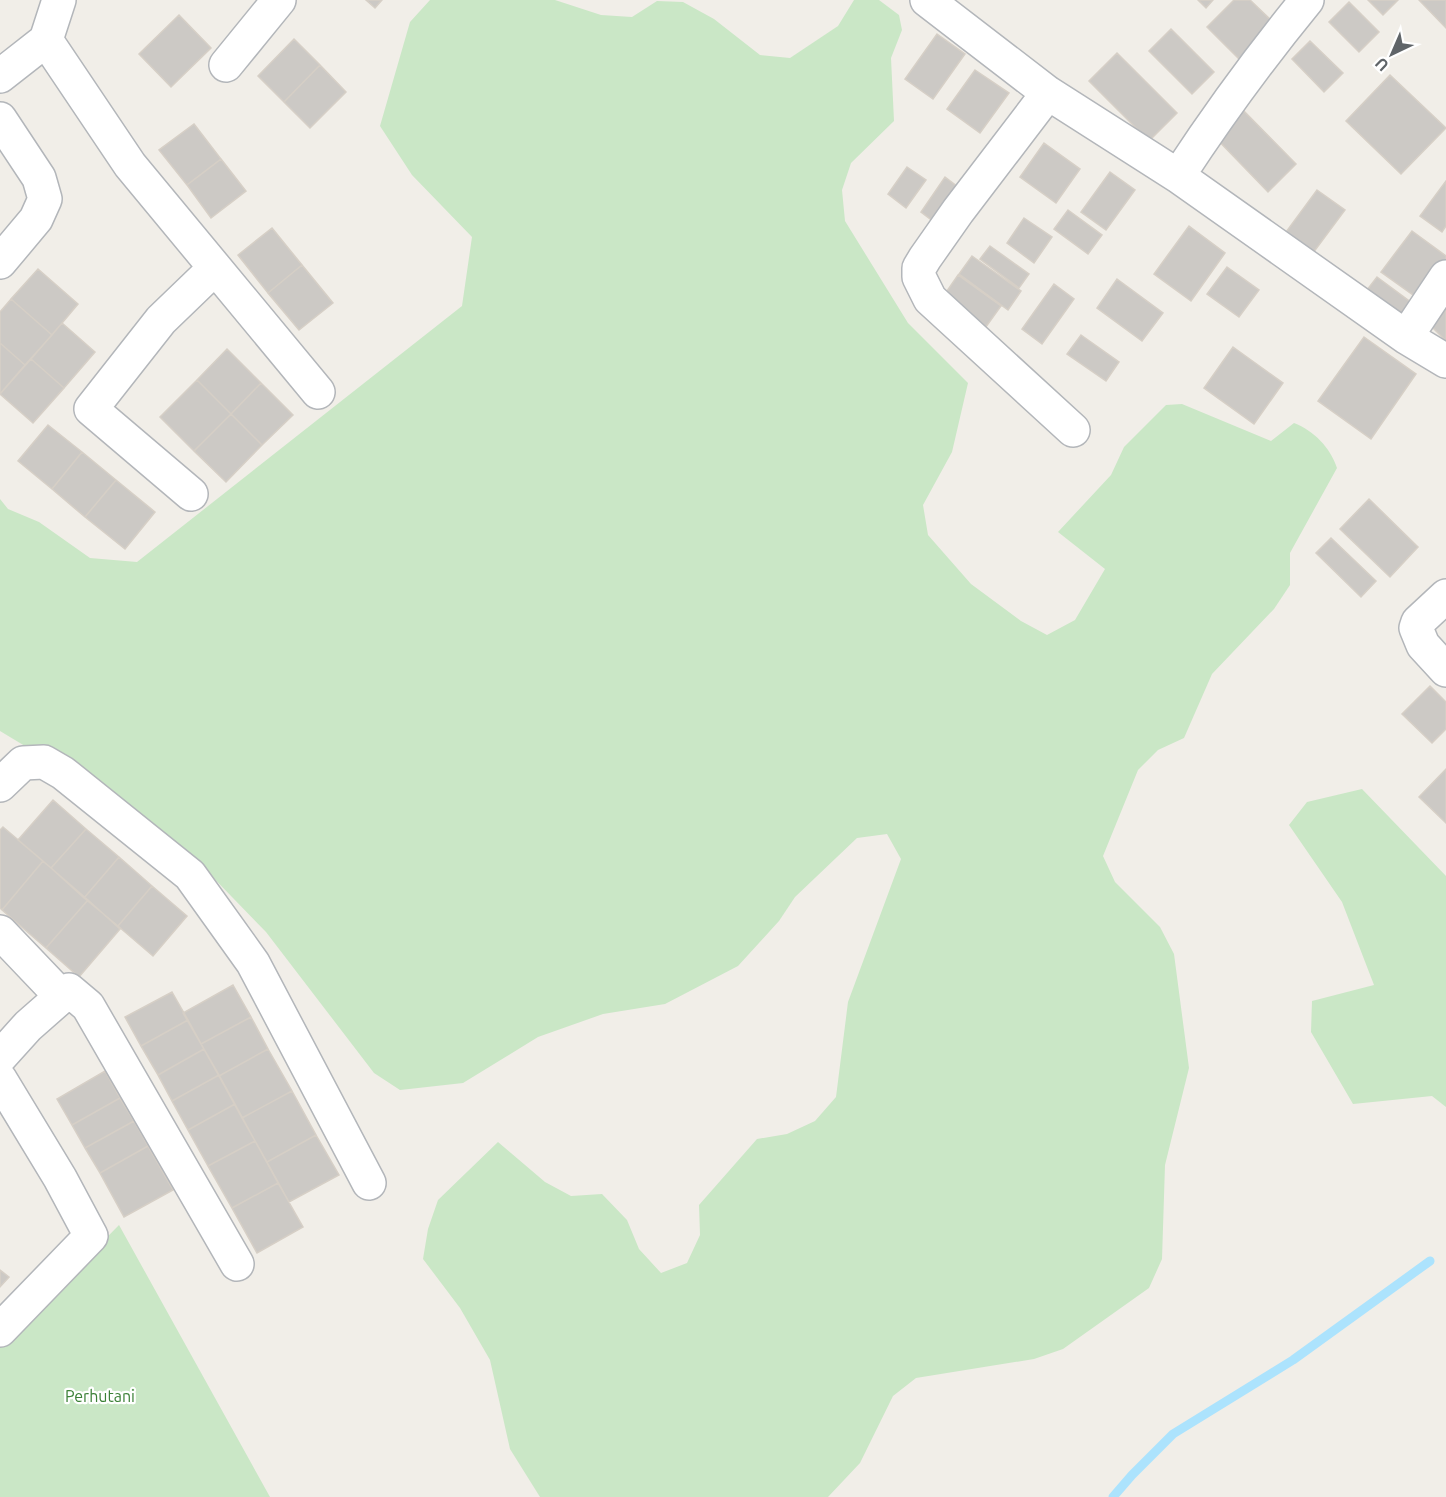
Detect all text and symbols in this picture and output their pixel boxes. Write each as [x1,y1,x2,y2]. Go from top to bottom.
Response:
north arrow [1362,24,1422,84]
text: U [1371,54,1392,75]
park label: Perhutani [65,1387,135,1405]

